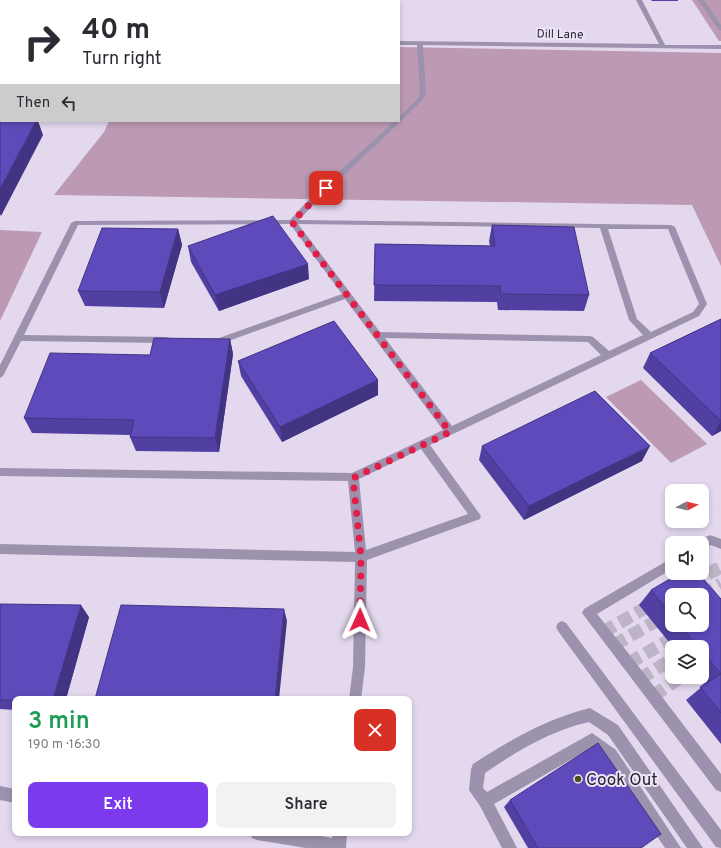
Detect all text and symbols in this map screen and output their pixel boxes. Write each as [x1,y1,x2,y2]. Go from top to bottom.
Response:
text: 40 m [82,13,150,49]
icon: right [16,16,68,68]
street label: Dill Lane [536,27,584,43]
text: Turn right [82,48,162,71]
icon: left [58,92,80,114]
text: Then [16,94,50,113]
pin [309,171,343,205]
icon: arrive [315,177,337,199]
north arrow [665,484,709,528]
map controls [665,484,709,684]
button: sound [665,536,709,580]
button: search [665,588,709,632]
position arrow [339,599,381,641]
button: layers [665,640,709,684]
text: 3 min [28,707,90,737]
button: close [354,709,396,751]
text: 190 m · 16:30 [28,737,101,753]
place label: Cook Out [586,770,658,792]
marker: Cook Out [573,774,583,784]
button: Exit [28,782,208,828]
button: Share [216,782,396,828]

